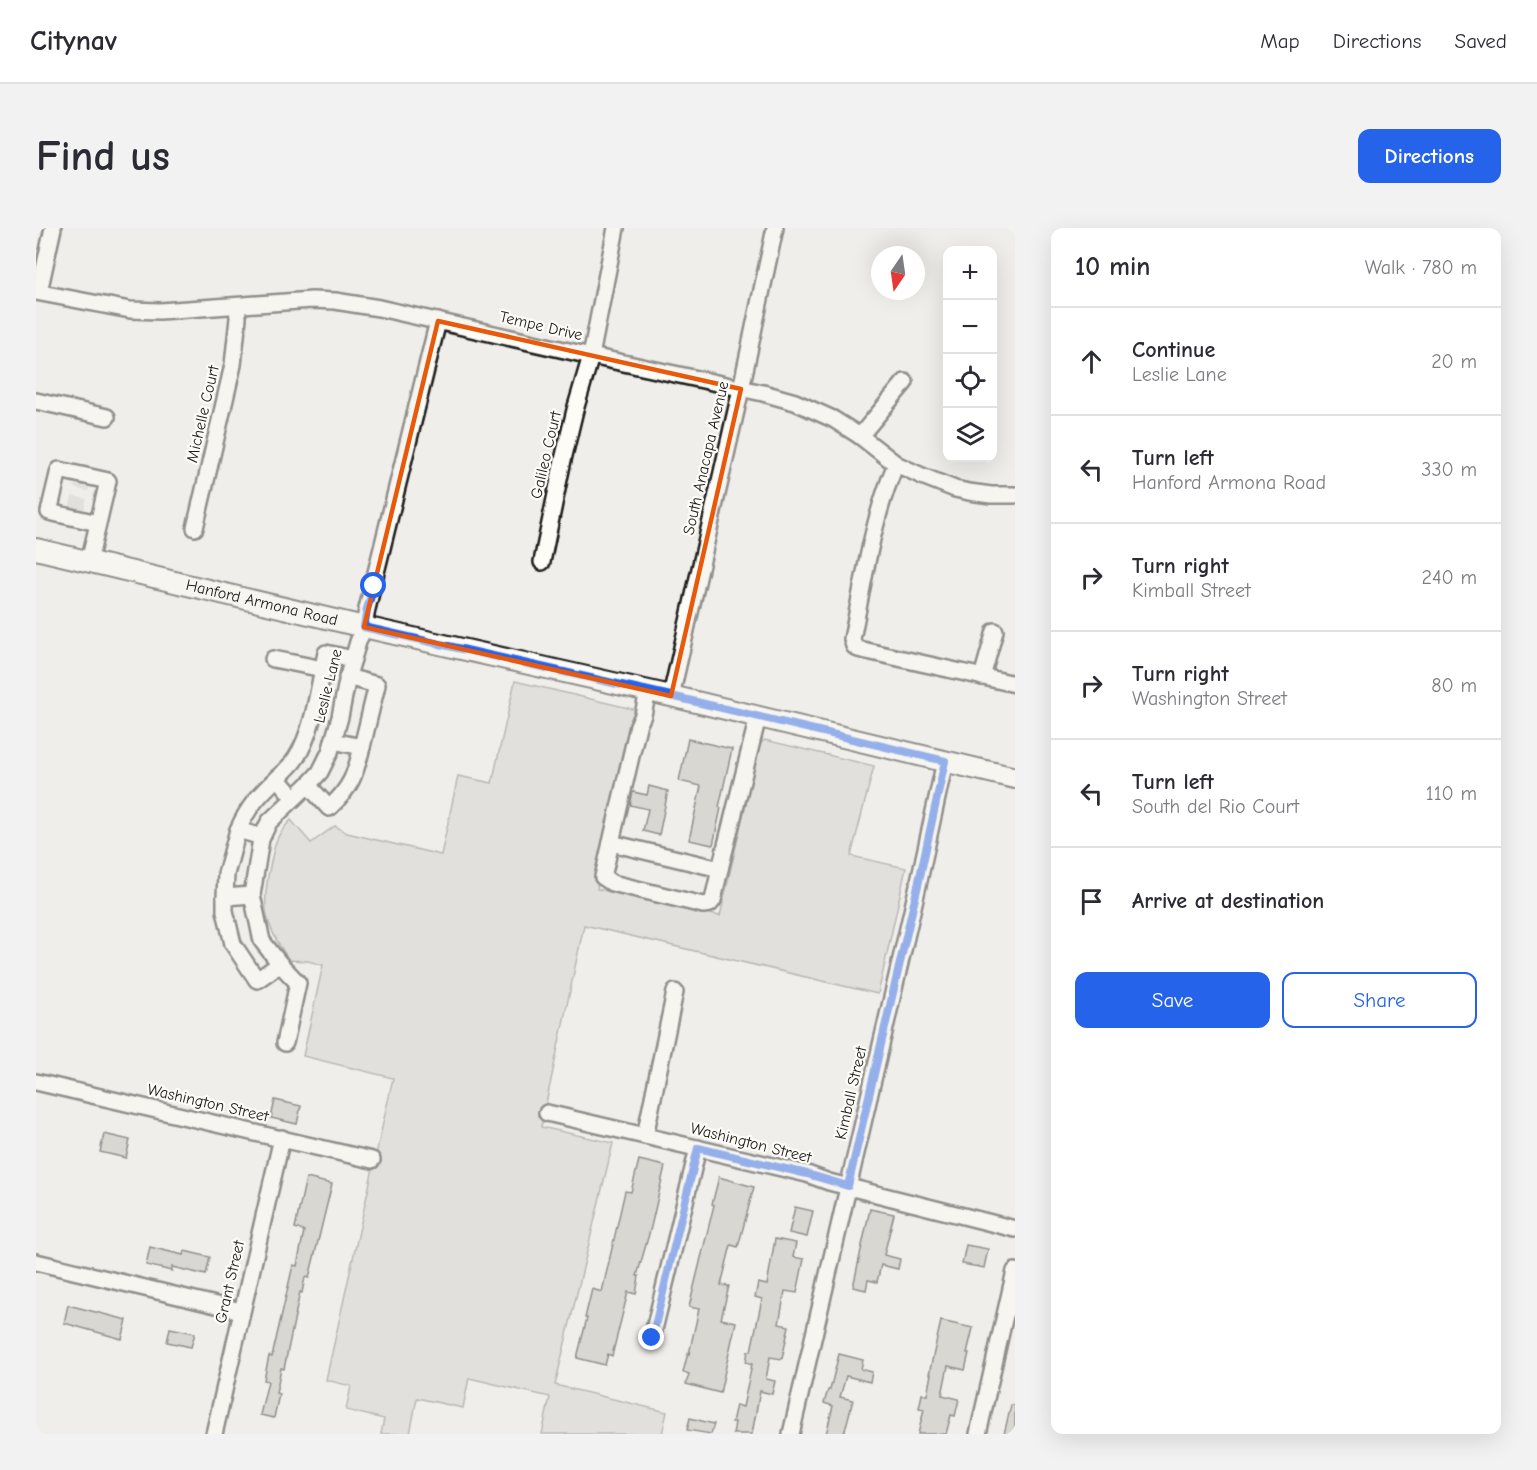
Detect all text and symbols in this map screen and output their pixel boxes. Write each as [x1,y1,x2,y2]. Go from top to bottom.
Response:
text: Citynav [30,25,117,57]
text: Map [1260,29,1300,53]
text: Directions [1333,29,1422,53]
text: Saved [1455,29,1507,53]
button: Directions [1358,129,1501,183]
text: Find us [36,132,170,181]
north arrow [871,246,925,300]
map controls [943,246,997,462]
button: + [943,246,997,300]
text: 10 min [1075,252,1150,282]
text: Walk · 780 m [1365,256,1477,279]
button: − [943,300,997,354]
street label: Tempe Drive [498,308,584,344]
text: Continue [1132,337,1215,363]
icon: ahead [1075,345,1108,378]
text: 20 m [1431,350,1477,373]
button: locate [943,354,997,408]
street label: Michelle Court [183,363,223,464]
text: Leslie Lane [1132,363,1227,386]
street label: South Anacapa Avenue [680,379,732,537]
button: layers [943,408,997,462]
street label: Galileo Court [527,409,565,501]
text: Turn left [1132,445,1214,471]
icon: left [1075,453,1108,486]
text: 330 m [1421,458,1477,481]
text: Hanford Armona Road [1132,471,1326,494]
text: Turn right [1132,553,1229,579]
icon: right [1075,561,1108,594]
text: 240 m [1422,566,1477,589]
route start [360,572,386,598]
street label: Hanford Armona Road [184,576,339,629]
text: Kimball Street [1132,579,1251,602]
street label: Leslie Lane [310,647,346,725]
text: Turn right [1132,661,1229,687]
icon: right [1075,669,1108,702]
text: 80 m [1431,674,1477,697]
text: Washington Street [1132,687,1287,710]
text: Turn left [1132,769,1214,795]
icon: left [1075,777,1108,810]
text: 110 m [1426,782,1477,805]
text: South del Rio Court [1132,795,1299,818]
icon: arrive [1075,885,1108,918]
text: Arrive at destination [1132,888,1324,914]
button: Save [1075,972,1270,1028]
button: Share [1282,972,1477,1028]
street label: Kimball Street [832,1044,871,1141]
street label: Washington Street [146,1080,271,1126]
street label: Washington Street [689,1119,814,1167]
street label: Grant Street [212,1238,248,1325]
route end [638,1324,664,1350]

